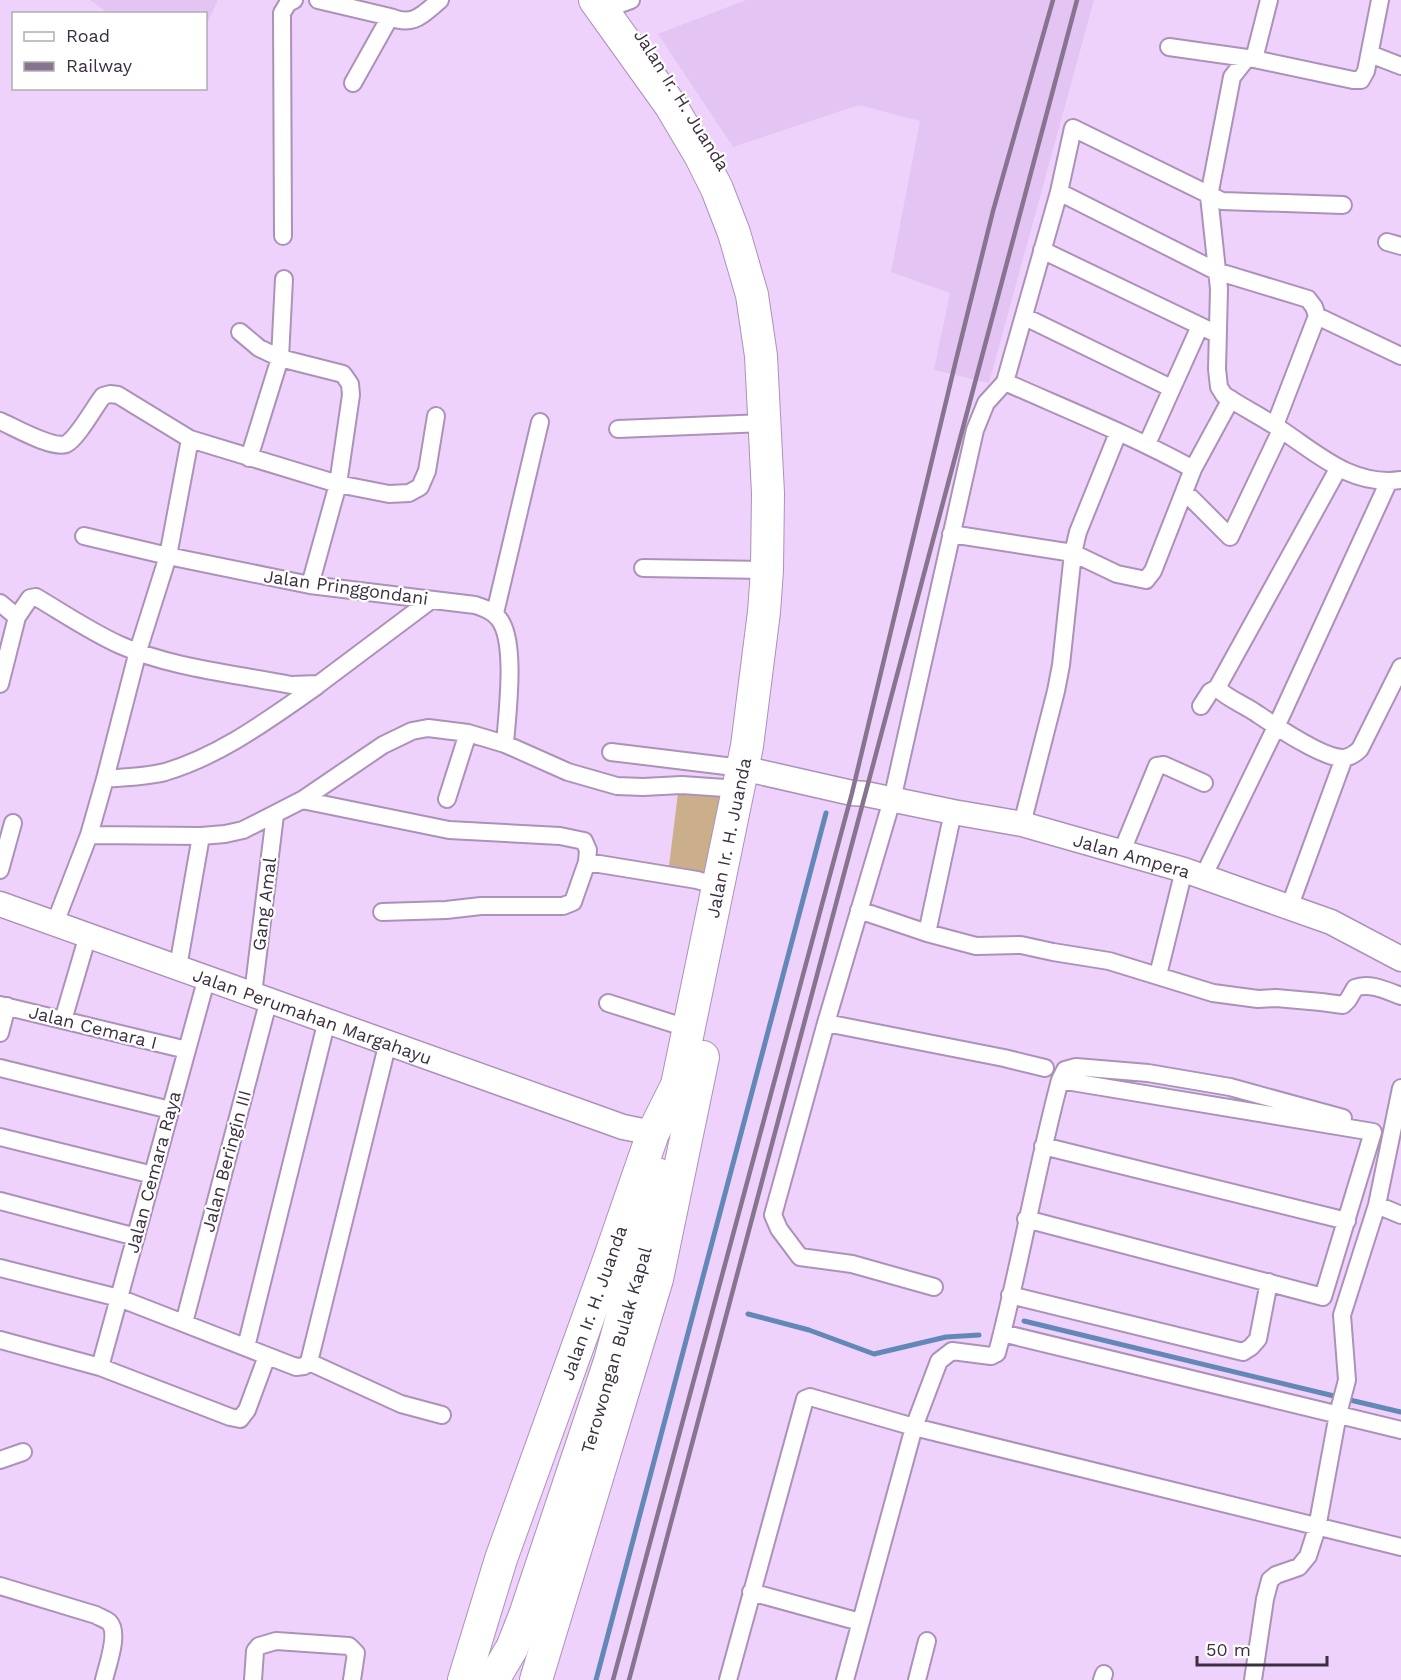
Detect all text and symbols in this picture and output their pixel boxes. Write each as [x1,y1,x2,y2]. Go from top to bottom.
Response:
legend [12,12,207,90]
text: Road [66,25,110,46]
street label: Jalan Ir. H. Juanda [630,25,734,175]
text: Railway [66,55,133,76]
street label: Jalan Pringgondani [262,565,430,609]
street label: Jalan Ir. H. Juanda [701,756,755,920]
street label: Jalan Ampera [1071,829,1193,882]
street label: Gang Amal [248,856,280,952]
street label: Jalan Perumahan Margahayu [190,964,435,1068]
street label: Jalan Cemara I [27,1001,159,1053]
street label: Jalan Beringin III [197,1088,255,1234]
street label: Jalan Cemara Raya [121,1089,185,1255]
street label: Jalan Ir. H. Juanda [556,1223,631,1383]
street label: Terowongan Bulak Kapal [576,1244,656,1456]
scale bar [1197,1629,1328,1667]
text: 50 m [1206,1639,1251,1660]

